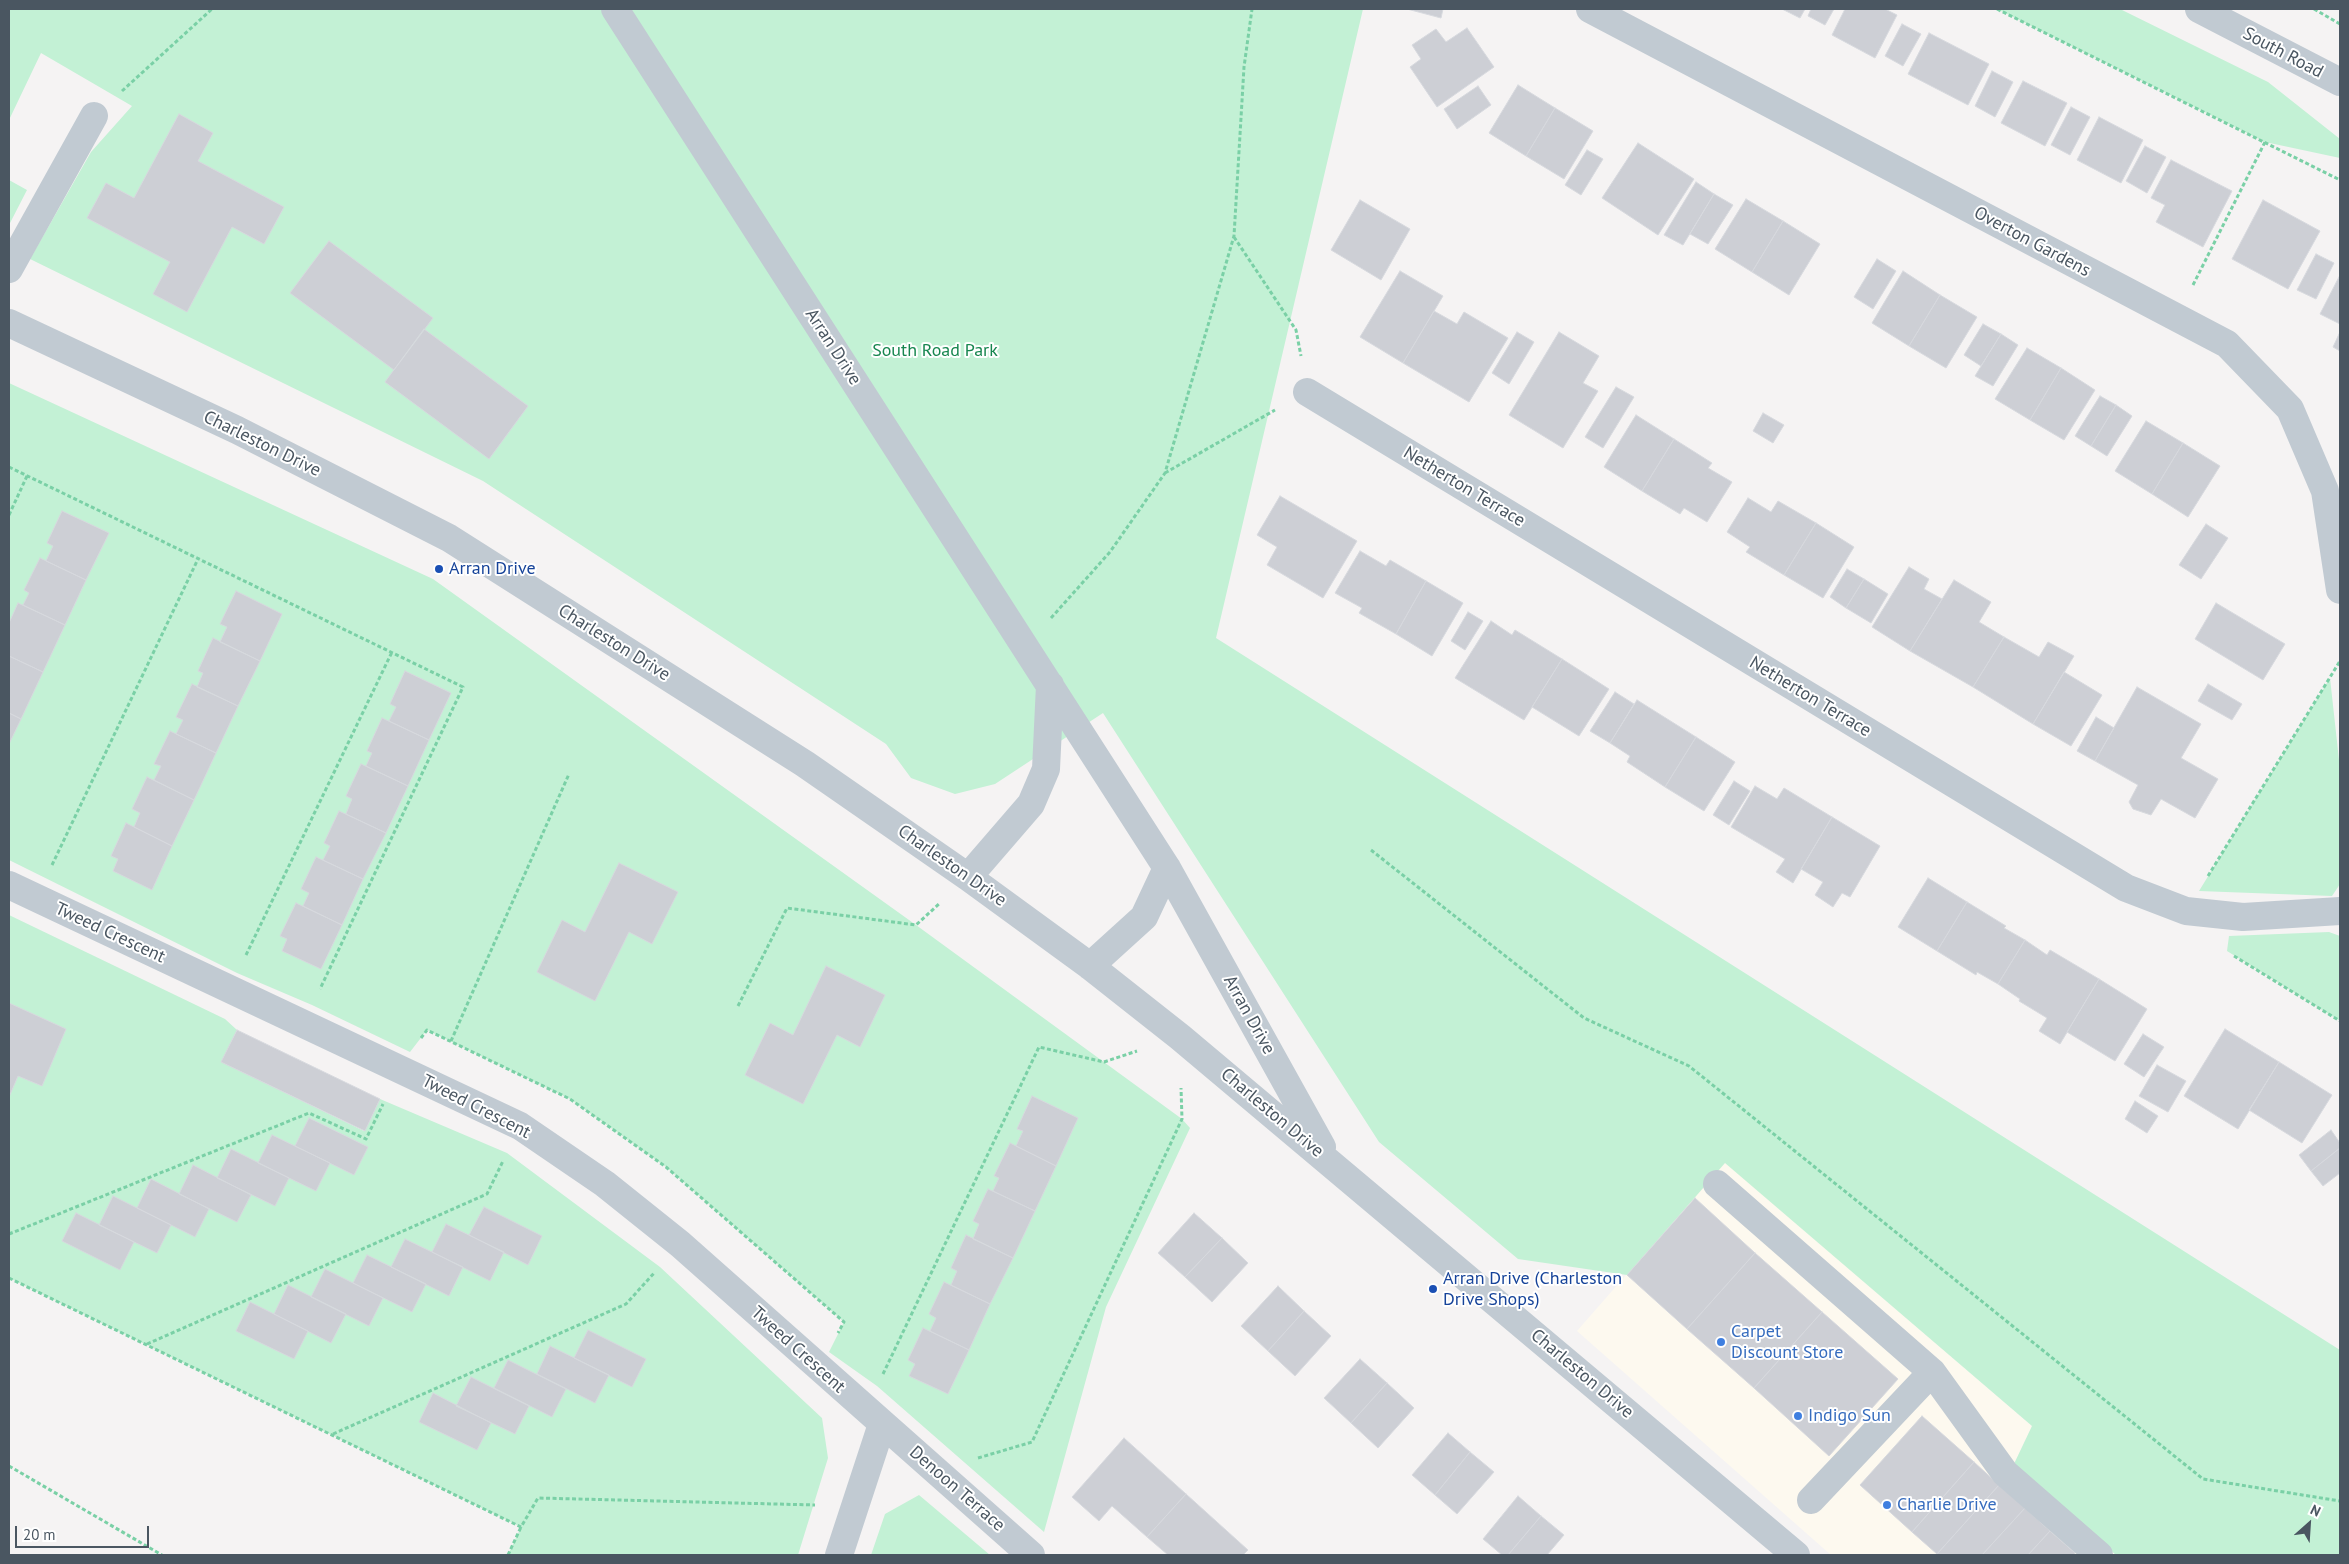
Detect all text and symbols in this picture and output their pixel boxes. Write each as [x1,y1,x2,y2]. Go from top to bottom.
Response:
street label: South Road [2239,23,2327,83]
street label: Overton Gardens [1970,202,2094,282]
street label: Arran Drive [800,305,866,389]
park label: South Road Park [872,340,998,362]
street label: Charleston Drive [200,406,324,482]
street label: Netherton Terrace [1399,442,1529,532]
place label: Arran Drive [449,558,536,580]
marker: Arran Drive [433,563,445,575]
street label: Charleston Drive [554,600,674,686]
street label: Netherton Terrace [1745,652,1875,742]
street label: Charleston Drive [894,821,1010,911]
street label: Tweed Crescent [52,898,168,968]
street label: Arran Drive [1219,972,1279,1058]
street label: Charleston Drive [1216,1064,1328,1162]
street label: Tweed Crescent [418,1070,534,1144]
place label: Arran Drive (Charleston Drive Shops) [1443,1268,1622,1310]
marker: Arran Drive (Charleston Drive Shops) [1427,1283,1439,1295]
street label: Tweed Crescent [747,1302,849,1398]
place label: Carpet Discount Store [1731,1321,1843,1364]
street label: Charleston Drive [1526,1325,1638,1423]
marker: Carpet Discount Store [1715,1336,1727,1348]
place label: Indigo Sun [1808,1405,1891,1427]
marker: Indigo Sun [1792,1410,1804,1422]
street label: Denoon Terrace [905,1442,1009,1536]
place label: Charlie Drive [1897,1494,1997,1516]
marker: Charlie Drive [1881,1499,1893,1511]
north arrow [2284,1499,2334,1549]
text: N [2307,1500,2324,1521]
scale bar [18,1516,151,1548]
text: 20 m [23,1525,56,1544]

